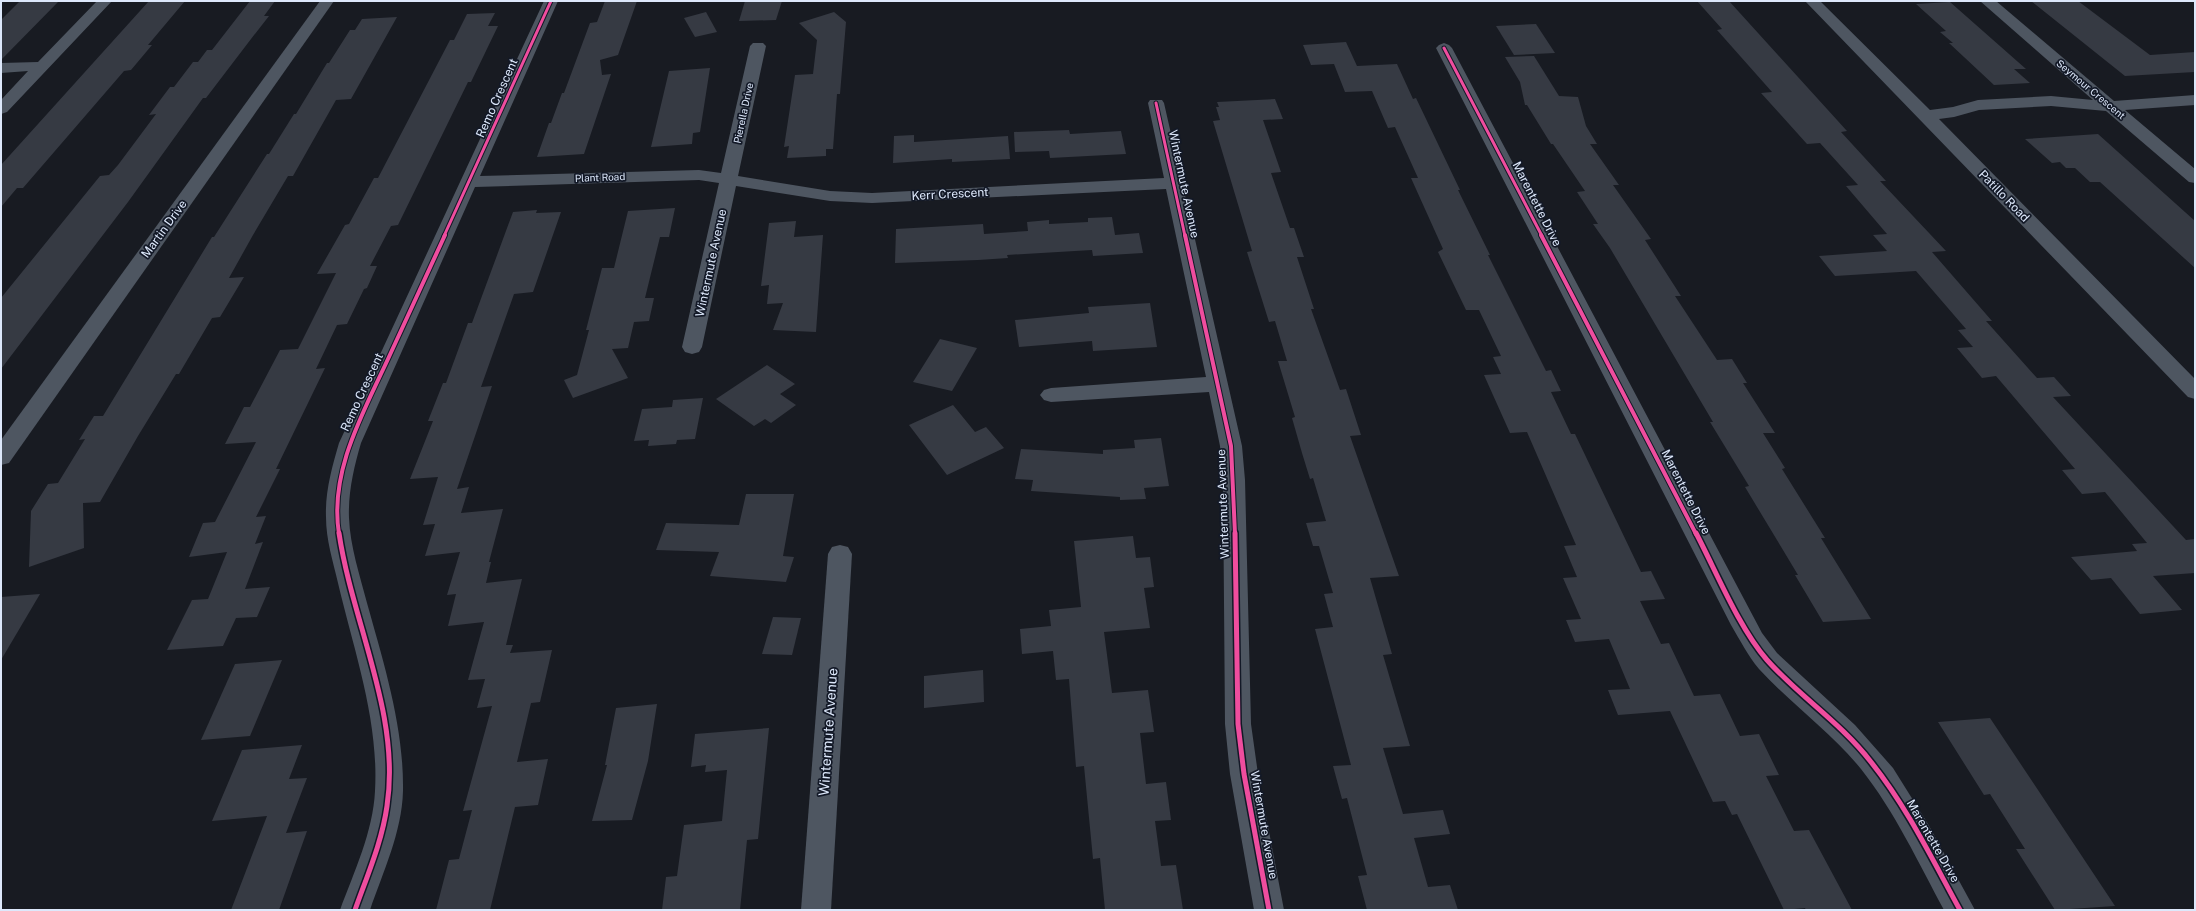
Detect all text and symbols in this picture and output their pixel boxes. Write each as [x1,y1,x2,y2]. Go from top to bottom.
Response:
street label: Remo Crescent [473,56,521,140]
street label: Seymour Crescent [2054,57,2128,121]
street label: Pierella Drive [731,81,755,144]
street label: Wintermute Avenue [1166,129,1202,239]
street label: Marentette Drive [1510,159,1564,249]
street label: Patillo Road [1976,167,2032,225]
street label: Plant Road [575,170,625,184]
street label: Kerr Crescent [911,185,989,203]
street label: Martin Drive [138,197,190,261]
street label: Wintermute Avenue [693,208,729,318]
street label: Remo Crescent [338,350,386,433]
street label: Marentette Drive [1659,447,1713,537]
street label: Wintermute Avenue [1214,449,1232,559]
street label: Wintermute Avenue [816,667,840,796]
street label: Wintermute Avenue [1248,770,1280,881]
street label: Marentette Drive [1904,797,1962,885]

